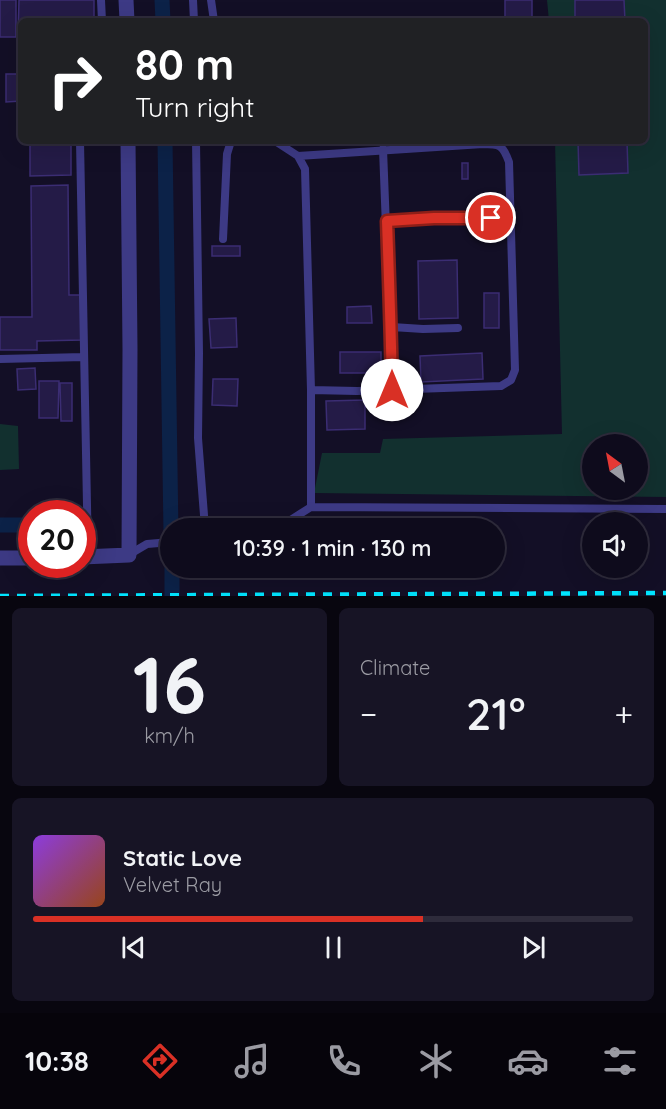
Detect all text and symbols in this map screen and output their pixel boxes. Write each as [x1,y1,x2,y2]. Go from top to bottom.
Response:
text: 80 m [135,38,234,91]
icon: right [36,42,114,120]
text: Turn right [135,90,254,124]
pin [465,192,516,243]
icon: arrive [474,201,507,234]
position arrow [360,358,424,422]
north arrow [582,434,648,500]
map controls [582,434,648,578]
speed limit sign: 20 [18,500,96,578]
button: sound [582,512,648,578]
text: 10:39 · 1 min · 130 m [234,534,431,562]
text: 16 [133,635,206,733]
text: Climate [360,655,430,680]
text: 21° [466,685,525,741]
text: − [360,693,377,734]
text: + [614,693,633,734]
text: km/h [144,723,195,748]
text: Static Love [123,844,242,872]
text: Velvet Ray [123,872,222,897]
icon: previous [117,931,150,964]
icon: pause [317,931,350,964]
icon: next [517,931,550,964]
icon: directions [139,1040,181,1082]
icon: music [231,1040,273,1082]
icon: phone [323,1040,365,1082]
icon: climate [415,1040,457,1082]
icon: car [507,1040,549,1082]
icon: filters [599,1040,641,1082]
text: 10:38 [25,1044,89,1078]

